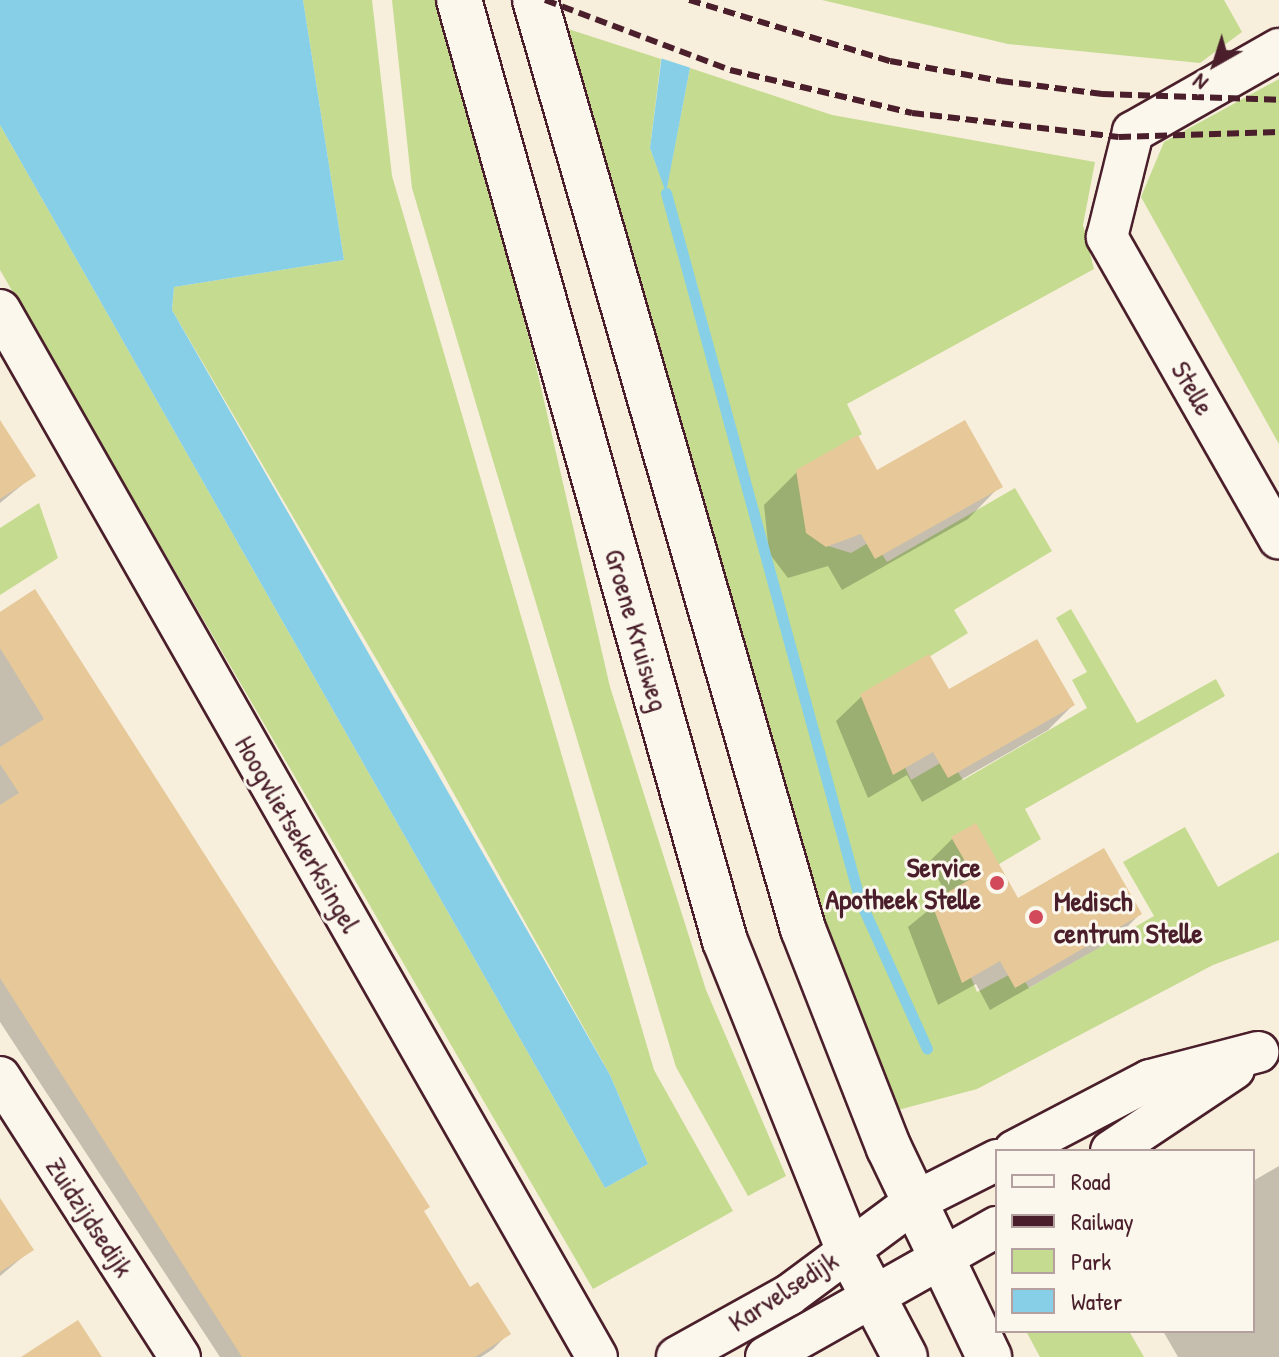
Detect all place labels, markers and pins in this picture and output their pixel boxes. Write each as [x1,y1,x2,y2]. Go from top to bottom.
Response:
place label: Service Apotheek Stelle [825,850,981,916]
marker: Service Apotheek Stelle [988,874,1006,892]
place label: Medisch centrum Stelle [1054,884,1203,950]
marker: Medisch centrum Stelle [1025,906,1047,928]

